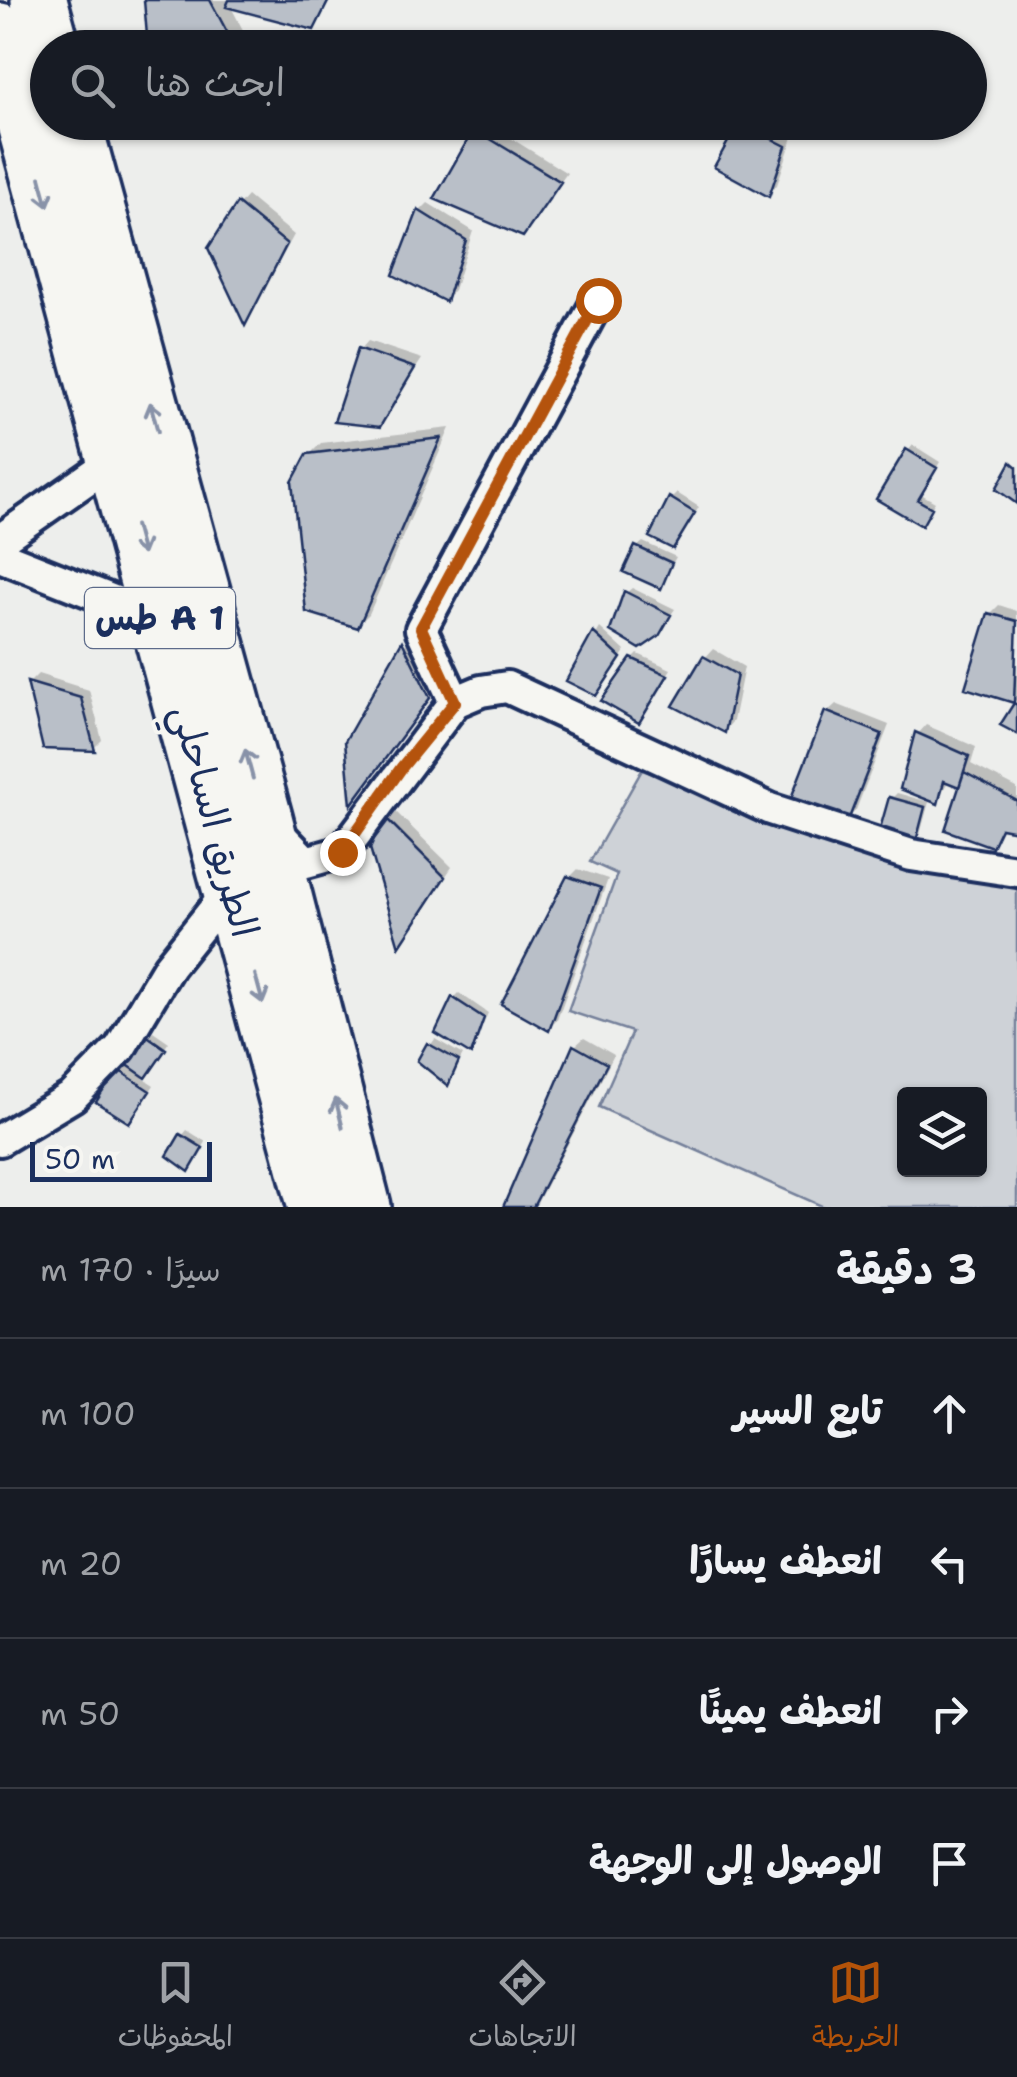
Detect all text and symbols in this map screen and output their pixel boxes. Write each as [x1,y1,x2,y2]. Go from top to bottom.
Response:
search box [30,30,987,140]
text: ابحث هنا [145,57,285,108]
icon: search [65,58,120,113]
one-way arrow [36,176,54,207]
route start [576,278,622,324]
one-way arrow [143,402,162,433]
one-way arrow [130,524,149,555]
road number: طس A 1 [85,588,235,648]
street label: الطريق الساحلي [152,699,271,945]
one-way arrow [239,749,258,780]
route end [320,830,366,876]
one-way arrow [251,973,270,1004]
map controls [897,1087,987,1177]
button: layers [897,1087,987,1177]
one-way arrow [329,1097,348,1129]
scale bar [30,1137,212,1182]
text: 50 m [45,1140,115,1178]
text: 3 دقيقة [836,1241,977,1297]
text: سيرًا · 170 m [40,1248,221,1291]
text: تابع السير [734,1385,882,1436]
icon: ahead [922,1386,977,1441]
text: 100 m [40,1392,136,1435]
text: انعطف يسارًا [689,1535,882,1586]
icon: left [922,1536,977,1591]
text: 20 m [40,1542,122,1585]
text: انعطف يمينًا [699,1685,882,1736]
icon: right [922,1686,977,1741]
text: 50 m [40,1692,120,1735]
text: الوصول إلى الوجهة [589,1835,882,1886]
icon: arrive [922,1836,977,1891]
tab: المحفوظات [118,1955,233,2061]
tab: الاتجاهات [468,1955,577,2061]
tab: الخريطة [812,1955,899,2061]

